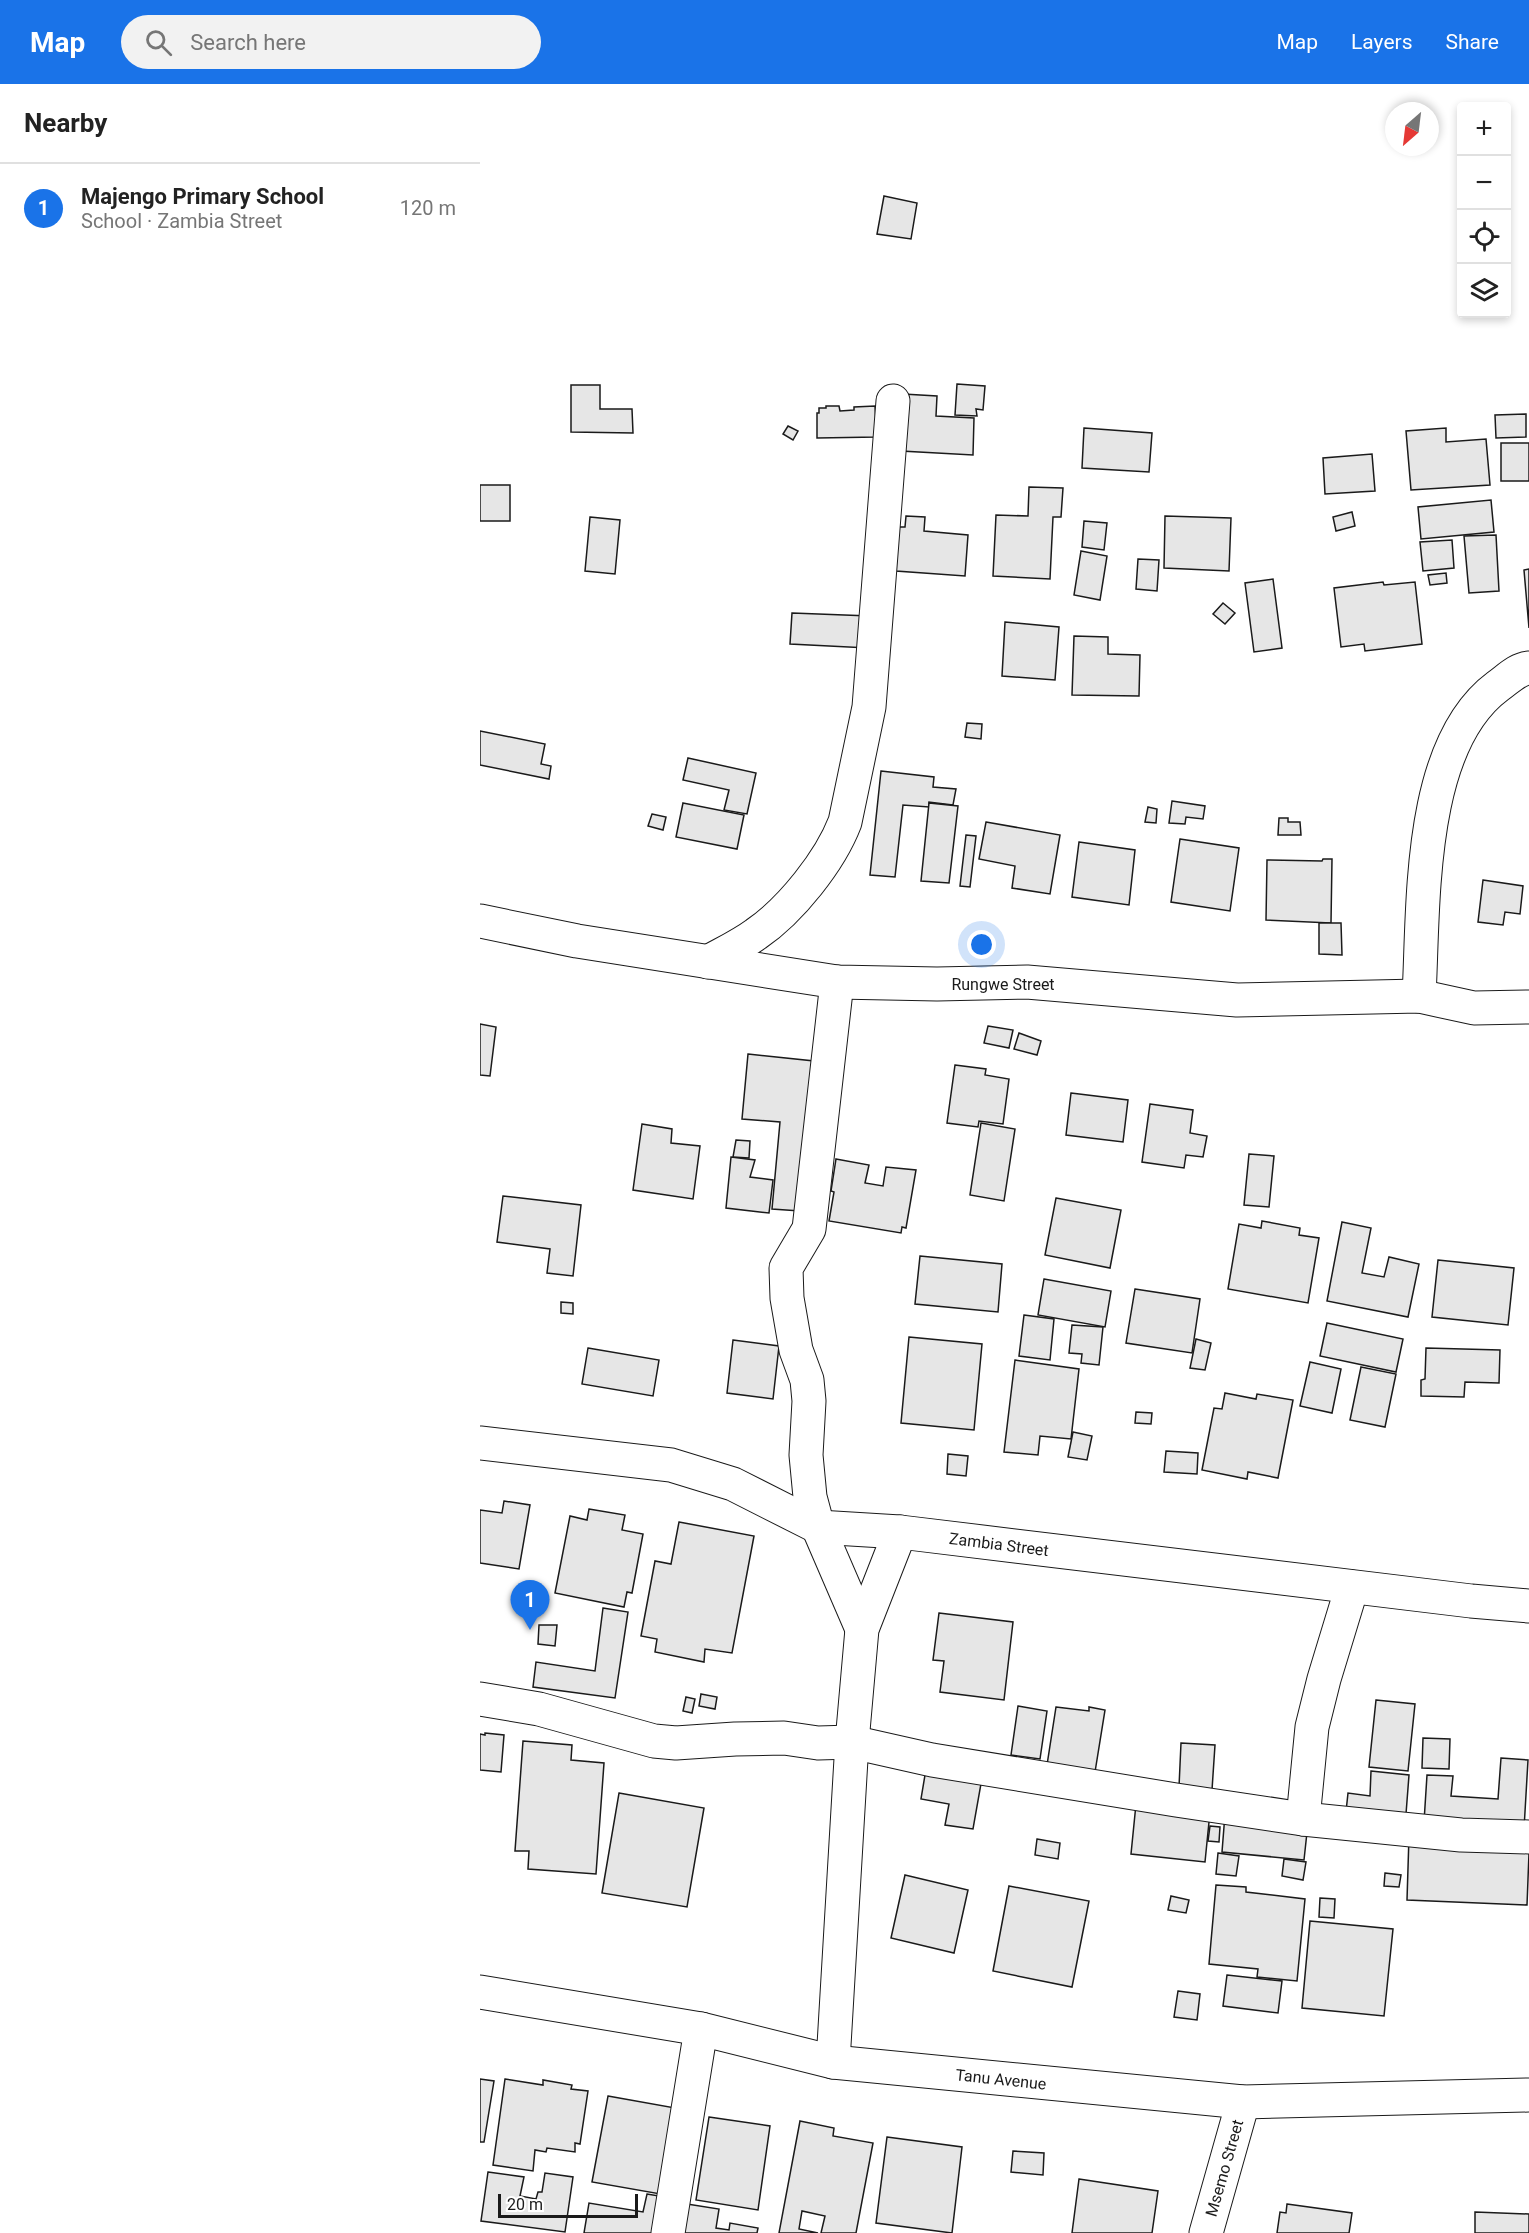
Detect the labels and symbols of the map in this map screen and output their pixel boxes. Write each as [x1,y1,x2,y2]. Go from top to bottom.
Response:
north arrow [1385,102,1439,156]
your location [967,930,996,959]
street label: Rungwe Street [951,975,1055,994]
street label: Zambia Street [948,1529,1050,1560]
pin: 1 [511,1580,550,1630]
street label: Tanu Avenue [955,2065,1047,2094]
street label: Msemo Street [1202,2117,1247,2219]
scale bar [498,2191,638,2218]

